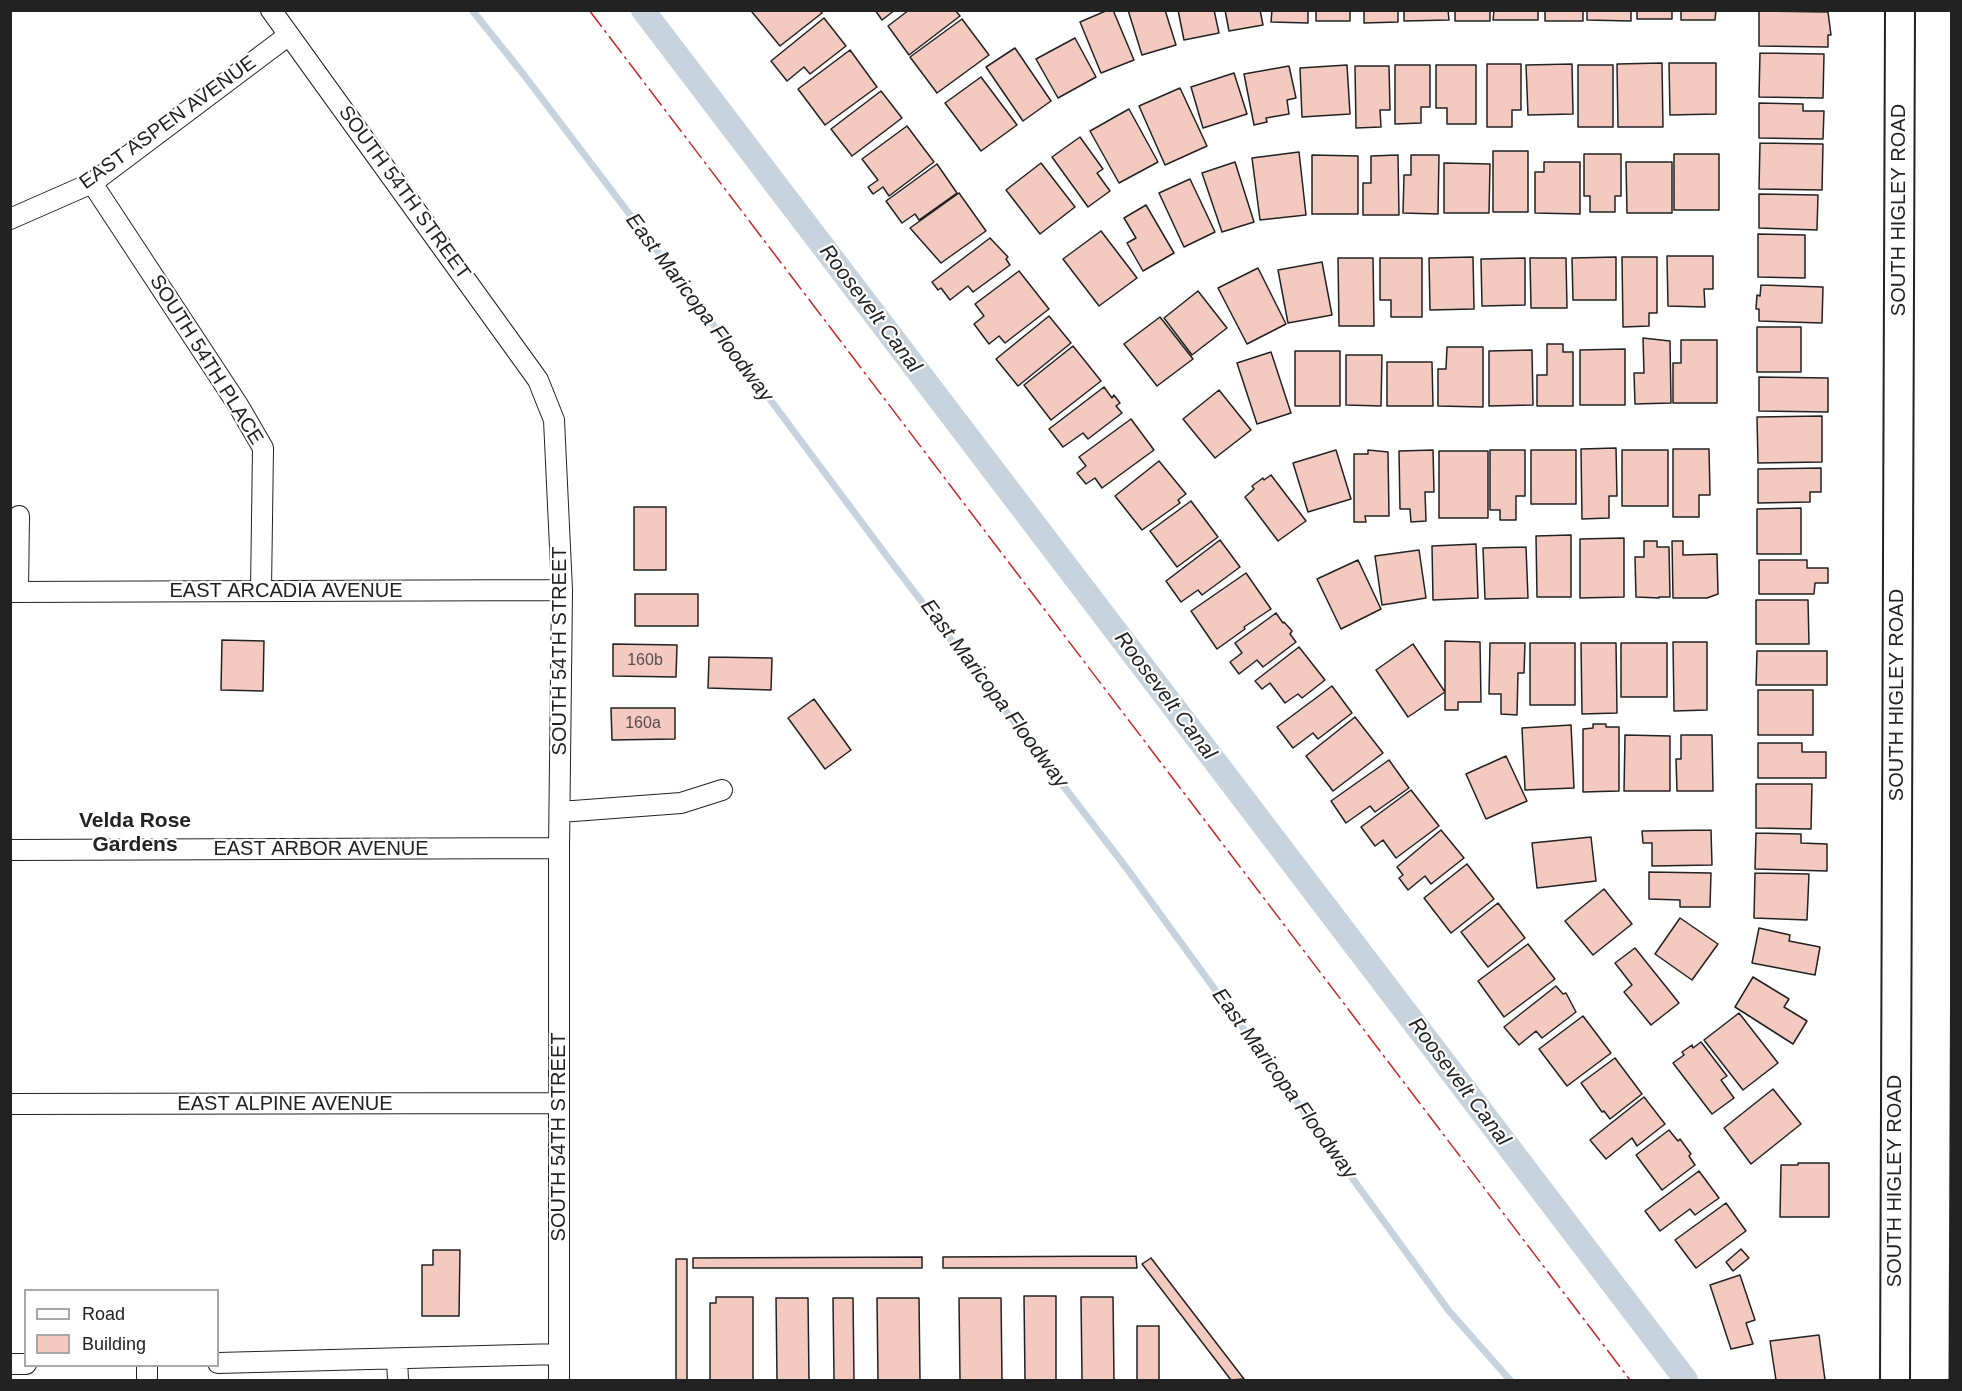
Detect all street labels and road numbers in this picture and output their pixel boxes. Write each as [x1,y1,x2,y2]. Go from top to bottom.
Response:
street label: EAST ASPEN AVENUE [75,51,261,195]
street label: SOUTH 54TH STREET [333,101,475,285]
street label: SOUTH HIGLEY ROAD [1887,104,1911,316]
street label: SOUTH 54TH PLACE [144,271,268,449]
street label: SOUTH 54TH STREET [548,547,572,755]
street label: EAST ARCADIA AVENUE [169,579,403,603]
street label: SOUTH HIGLEY ROAD [1885,589,1909,801]
street label: EAST ARBOR AVENUE [213,837,429,861]
street label: SOUTH 54TH STREET [547,1033,571,1241]
street label: SOUTH HIGLEY ROAD [1883,1075,1907,1287]
street label: EAST ALPINE AVENUE [177,1092,393,1116]

